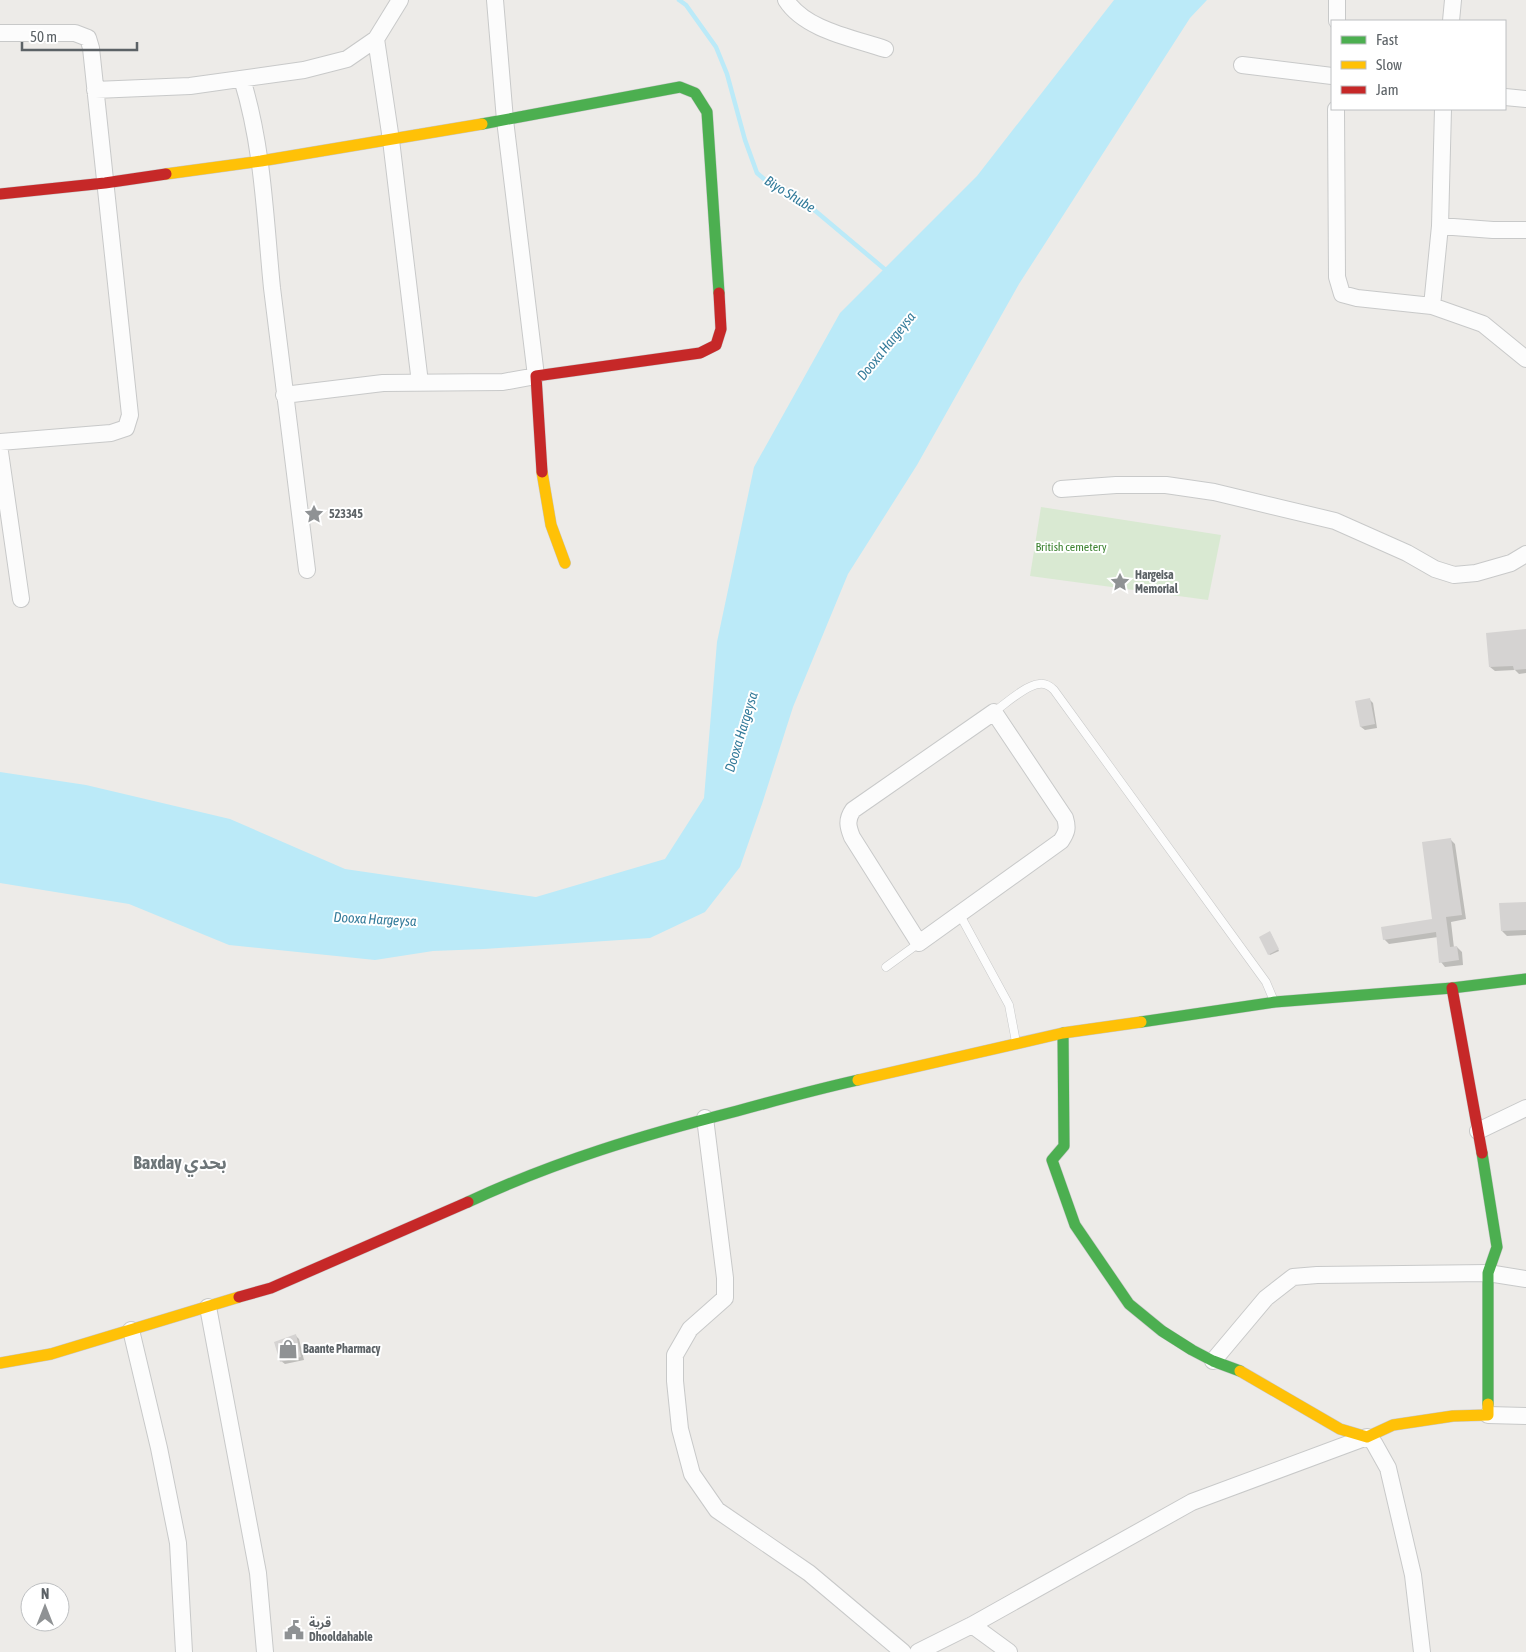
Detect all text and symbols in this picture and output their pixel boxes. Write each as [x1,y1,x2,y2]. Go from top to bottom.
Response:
scale bar [22,20,138,52]
legend [1331,20,1506,110]
text: 50 m [30,28,57,45]
text: Fast [1376,31,1398,48]
text: Slow [1376,56,1402,73]
text: Jam [1376,81,1399,98]
water label: Biyo Shube [762,172,818,216]
water label: Dooxa Hargeysa [854,308,919,383]
place icon: 523345 [303,503,325,525]
place label: 523345 [329,507,363,521]
park label: British cemetery [1035,540,1107,554]
place label: Hargeisa Memorial [1135,568,1179,596]
place icon: Hargeisa Memorial [1109,571,1131,593]
water label: Dooxa Hargeysa [721,690,761,774]
water label: Dooxa Hargeysa [333,909,417,929]
district label: Baxday بحدي [133,1152,227,1177]
shop icon: Baante Pharmacy [277,1338,299,1360]
place label: Baante Pharmacy [303,1342,381,1356]
north arrow [20,1582,70,1632]
text: N [41,1586,49,1602]
place label: قرية Dhooldahable [309,1616,373,1644]
public building icon: قرية Dhooldahable [283,1619,305,1641]

